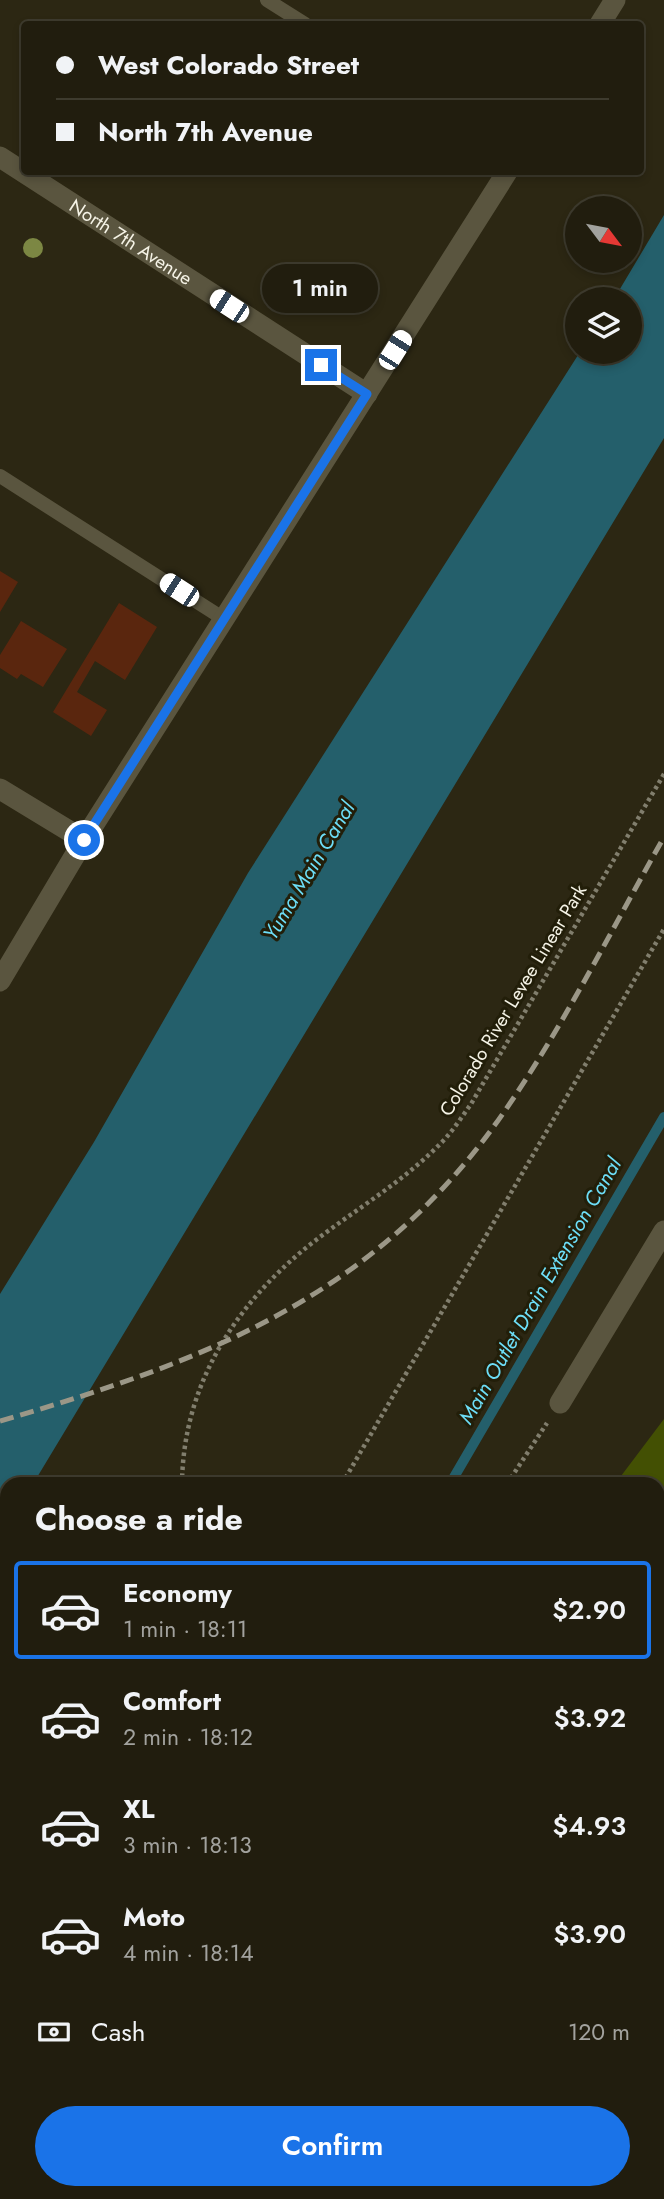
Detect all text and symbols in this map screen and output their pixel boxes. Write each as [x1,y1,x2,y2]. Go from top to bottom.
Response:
text: West Colorado Street [98,46,359,84]
text: North 7th Avenue [98,113,313,151]
street label: North 7th Avenue [64,192,198,291]
north arrow [565,196,642,273]
map controls [565,196,642,364]
callout: 1 min [263,264,379,312]
text: 1 min [292,271,348,305]
car [206,286,253,326]
button: layers [565,287,642,364]
car [375,327,416,373]
route end [305,349,337,381]
car [156,570,203,610]
water label: Yuma Main Canal [256,795,363,946]
route start [68,824,100,856]
street label: Colorado River Levee Linear Park [433,878,593,1121]
water label: Main Outlet Drain Extension Canal [451,1151,629,1430]
text: Choose a ride [35,1496,243,1542]
text: Economy [123,1574,232,1612]
icon: car [39,1579,102,1642]
text: $2.90 [552,1591,626,1629]
text: 1 min · 18:11 [123,1612,247,1646]
text: Comfort [123,1682,221,1720]
icon: car [39,1687,102,1750]
text: $3.92 [554,1699,626,1737]
text: 2 min · 18:12 [123,1720,253,1754]
text: XL [123,1790,155,1828]
icon: car [39,1795,102,1858]
text: $4.93 [553,1807,626,1845]
text: 3 min · 18:13 [123,1828,252,1862]
text: Moto [123,1898,185,1936]
icon: car [39,1903,102,1966]
text: $3.90 [553,1915,626,1953]
text: 4 min · 18:14 [123,1936,254,1970]
icon: cash [35,2013,73,2051]
text: Cash [91,2013,145,2051]
text: 120 m [568,2015,630,2049]
button: Confirm [35,2106,630,2186]

